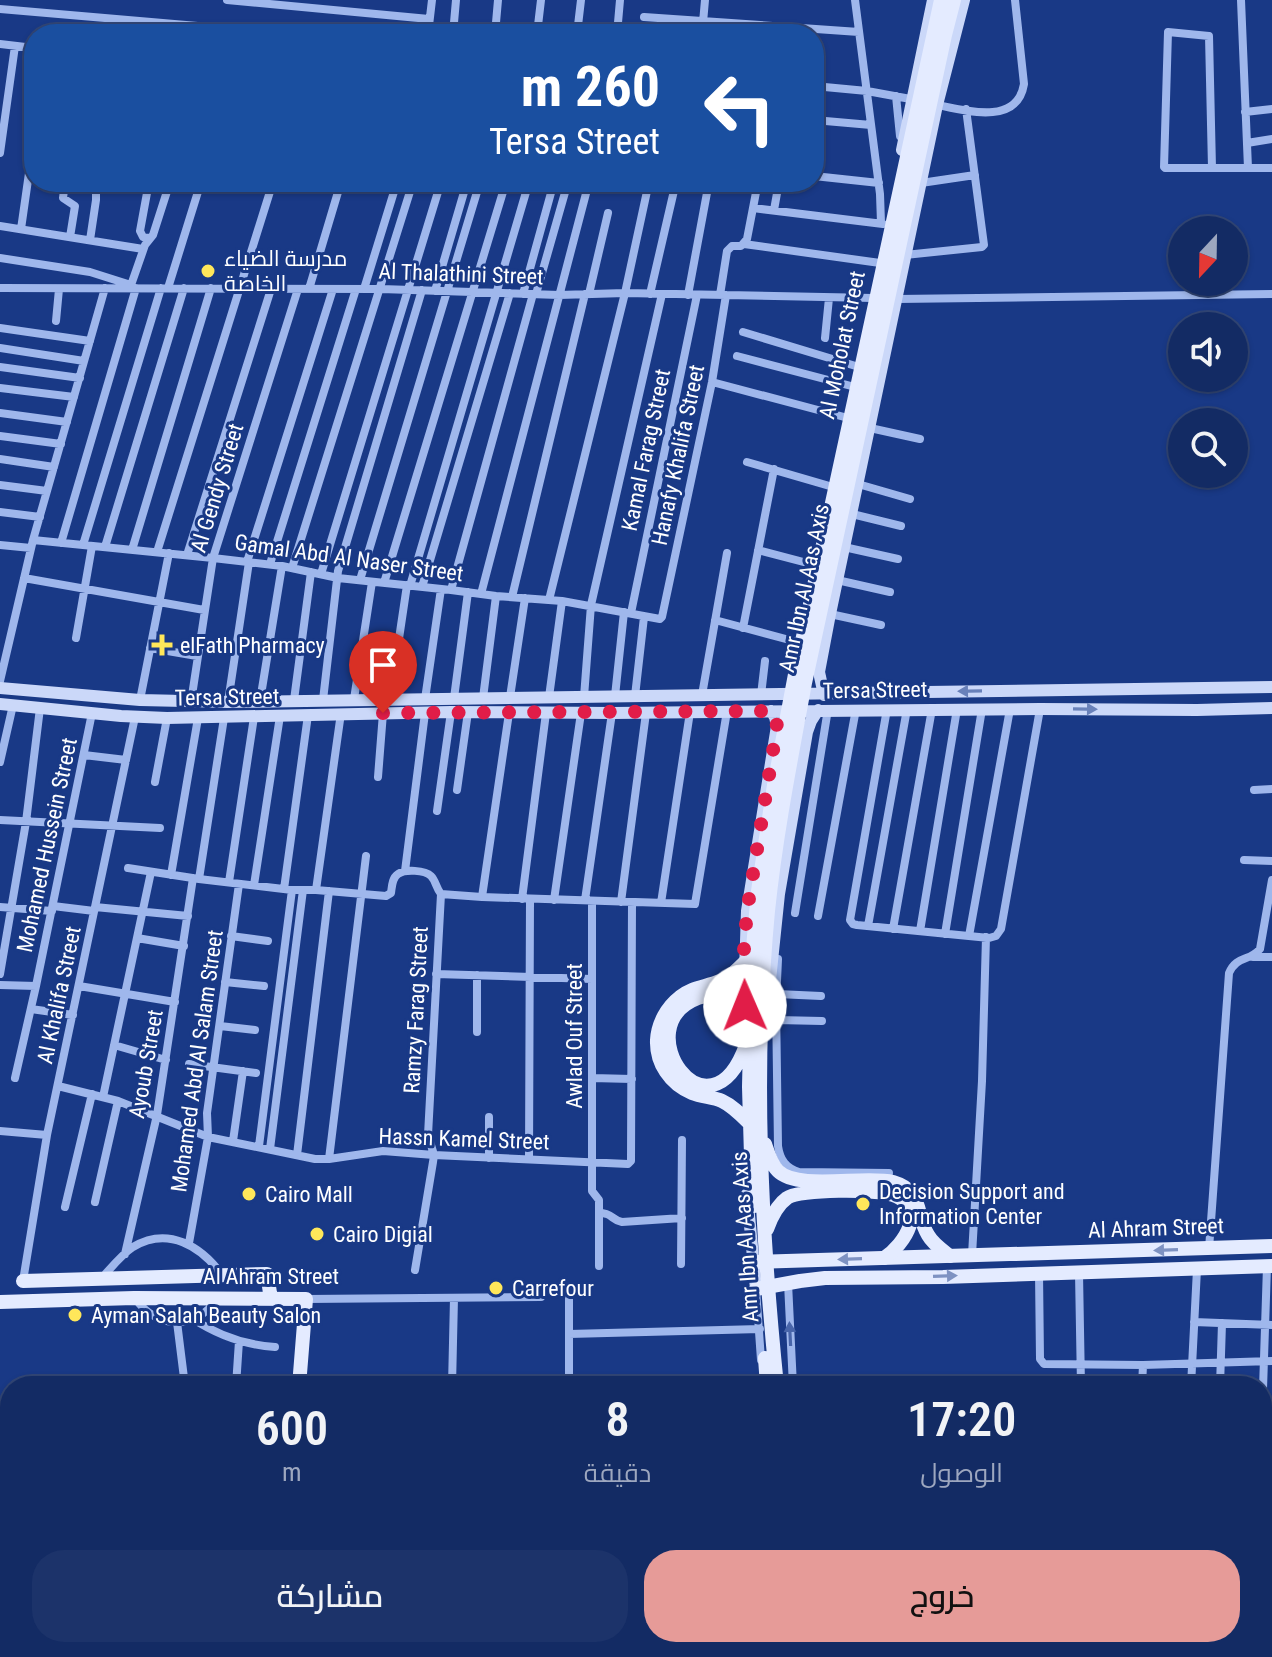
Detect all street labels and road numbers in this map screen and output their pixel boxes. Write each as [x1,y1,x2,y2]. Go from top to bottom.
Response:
street label: Al Thalathini Street [378,259,544,289]
street label: Al Moholat Street [814,269,870,421]
street label: Hanafy Khalifa Street [647,362,709,548]
street label: Kamal Farag Street [617,367,675,533]
street label: Al Gendy Street [186,421,248,555]
street label: Amr Ibn Al Aas Axis [774,501,834,675]
street label: Gamal Abd Al Naser Street [233,530,465,586]
street label: Tersa Street [823,677,927,703]
street label: Tersa Street [175,684,279,710]
street label: Mohamed Hussein Street [12,735,82,955]
street label: Al Khalifa Street [32,924,86,1066]
street label: Ramzy Farag Street [399,926,433,1094]
street label: Mohamed Abd Al Salam Street [166,928,228,1194]
street label: Awlad Ouf Street [562,963,587,1109]
street label: Ayoub Street [124,1008,168,1120]
street label: Hassn Kamel Street [378,1124,550,1154]
street label: Amr Ibn Al Aas Axis [727,1151,763,1323]
street label: Al Ahram Street [1088,1213,1224,1243]
street label: Al Ahram Street [203,1264,339,1289]

